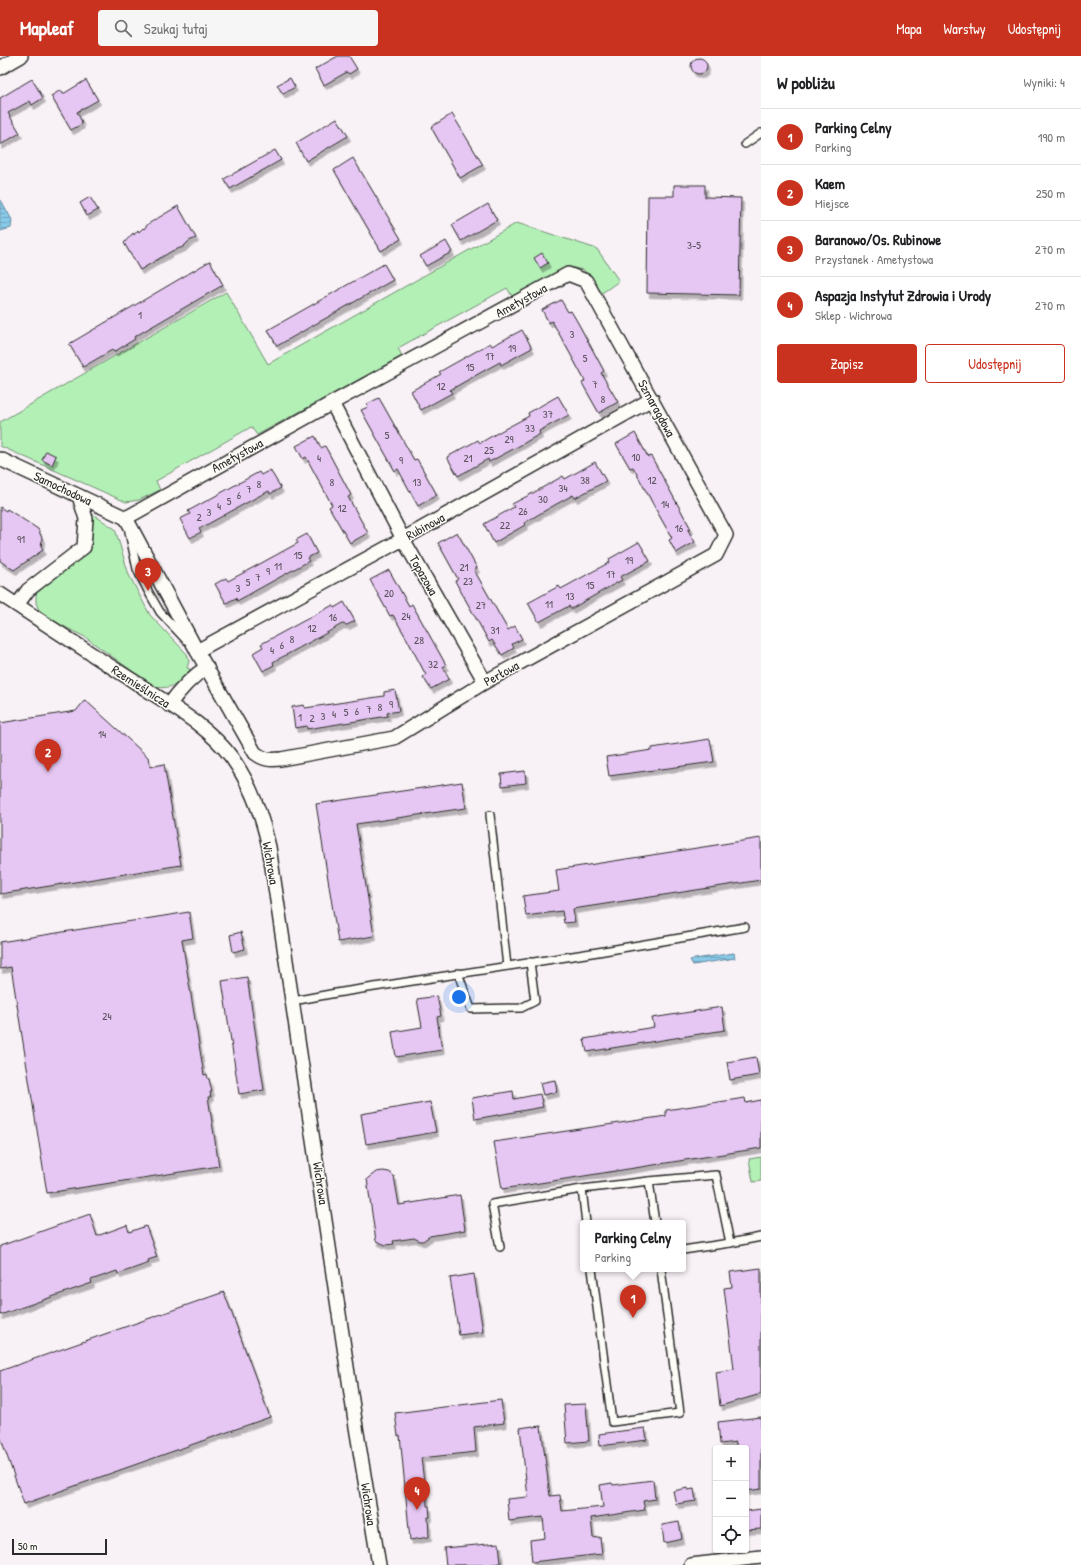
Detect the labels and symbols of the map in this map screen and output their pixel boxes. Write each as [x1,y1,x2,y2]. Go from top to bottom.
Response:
house number: 3-5 [687,238,701,252]
street label: Ametystowa [492,279,550,321]
house number: 1 [138,308,142,322]
house number: 3 [570,327,575,341]
house number: 19 [508,341,516,355]
house number: 17 [485,349,495,363]
house number: 5 [583,351,588,365]
house number: 15 [466,360,475,374]
street label: Szmaragdowa [634,376,680,440]
house number: 7 [592,377,598,391]
house number: 12 [436,379,446,393]
house number: 8 [601,392,606,406]
house number: 37 [543,407,553,421]
house number: 33 [525,421,535,435]
house number: 5 [385,428,390,442]
house number: 29 [504,432,514,446]
street label: Ametystowa [208,434,266,476]
house number: 25 [484,443,494,457]
house number: 10 [632,450,641,464]
house number: 4 [317,451,321,465]
house number: 21 [463,451,473,465]
house number: 9 [399,453,403,467]
street label: Samochodowa [31,467,95,509]
house number: 38 [580,473,590,487]
house number: 12 [647,473,657,487]
house number: 8 [330,475,335,489]
house number: 13 [413,475,422,489]
house number: 8 [257,477,262,491]
house number: 34 [558,481,568,495]
house number: 7 [246,482,252,496]
house number: 6 [237,488,242,502]
house number: 30 [538,492,548,506]
house number: 5 [227,494,232,508]
house number: 14 [661,497,669,511]
house number: 4 [217,499,221,513]
house number: 12 [337,501,347,515]
house number: 26 [518,504,528,518]
house number: 3 [207,505,212,519]
street label: Rubinowa [402,508,448,544]
house number: 2 [196,510,202,524]
house number: 22 [500,518,510,532]
house number: 16 [675,521,684,535]
house number: 91 [17,532,25,546]
house number: 15 [294,548,303,562]
street label: Topazowa [405,551,443,599]
house number: 19 [625,553,633,567]
pin: 3 [135,558,161,591]
house number: 11 [274,559,282,573]
house number: 21 [459,560,469,574]
house number: 9 [266,564,270,578]
house number: 17 [606,567,616,581]
house number: 7 [255,570,261,584]
house number: 23 [463,574,473,588]
house number: 5 [246,575,251,589]
house number: 15 [586,578,595,592]
house number: 3 [236,581,241,595]
house number: 20 [384,586,394,600]
house number: 13 [566,589,575,603]
house number: 11 [545,597,553,611]
house number: 27 [476,598,486,612]
house number: 24 [401,609,411,623]
house number: 16 [329,610,338,624]
house number: 12 [307,621,317,635]
house number: 31 [491,623,499,637]
house number: 8 [290,632,295,646]
house number: 28 [414,633,424,647]
house number: 6 [280,638,285,652]
house number: 4 [270,643,274,657]
street label: Perłowa [480,656,522,690]
house number: 32 [428,657,438,671]
street label: Rzemieślnicza [108,660,174,712]
house number: 9 [389,697,393,711]
house number: 8 [378,700,383,714]
house number: 7 [366,702,372,716]
house number: 6 [355,704,360,718]
house number: 5 [344,705,349,719]
house number: 4 [332,707,336,721]
house number: 3 [321,709,326,723]
house number: 1 [298,710,302,724]
house number: 2 [309,711,315,725]
house number: 14 [98,727,106,741]
pin: 2 [35,739,61,772]
street label: Wichrowa [258,840,284,886]
your location [449,987,469,1007]
house number: 24 [102,1009,112,1023]
street label: Wichrowa [309,1160,333,1206]
pin: 1 [620,1285,646,1318]
pin: 4 [404,1477,430,1510]
street label: Wichrowa [357,1481,381,1527]
scale bar [12,1537,107,1556]

